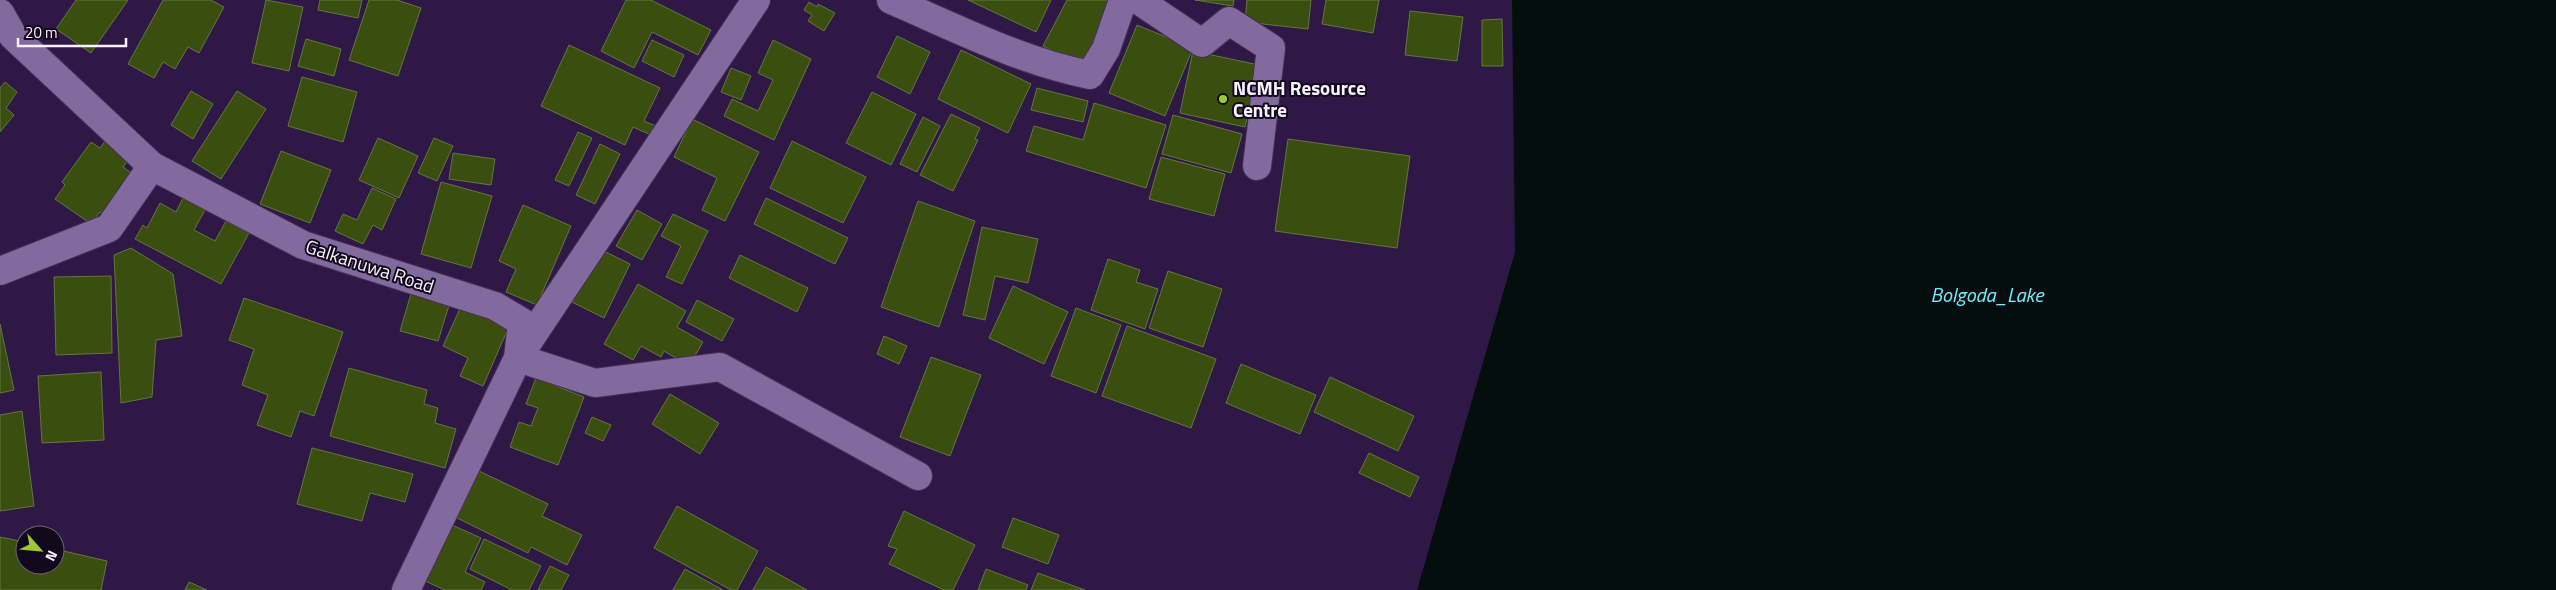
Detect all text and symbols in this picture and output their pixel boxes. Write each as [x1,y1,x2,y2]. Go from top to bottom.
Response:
scale bar [18,15,125,47]
text: 20 m [25,21,58,44]
place label: NCMH Resource Centre [1233,73,1366,124]
marker: NCMH Resource Centre [1217,93,1229,105]
street label: Galkanuwa Road [302,231,438,300]
water label: Bolgoda_Lake [1931,279,2045,310]
north arrow [15,525,65,575]
text: N [40,547,64,565]

